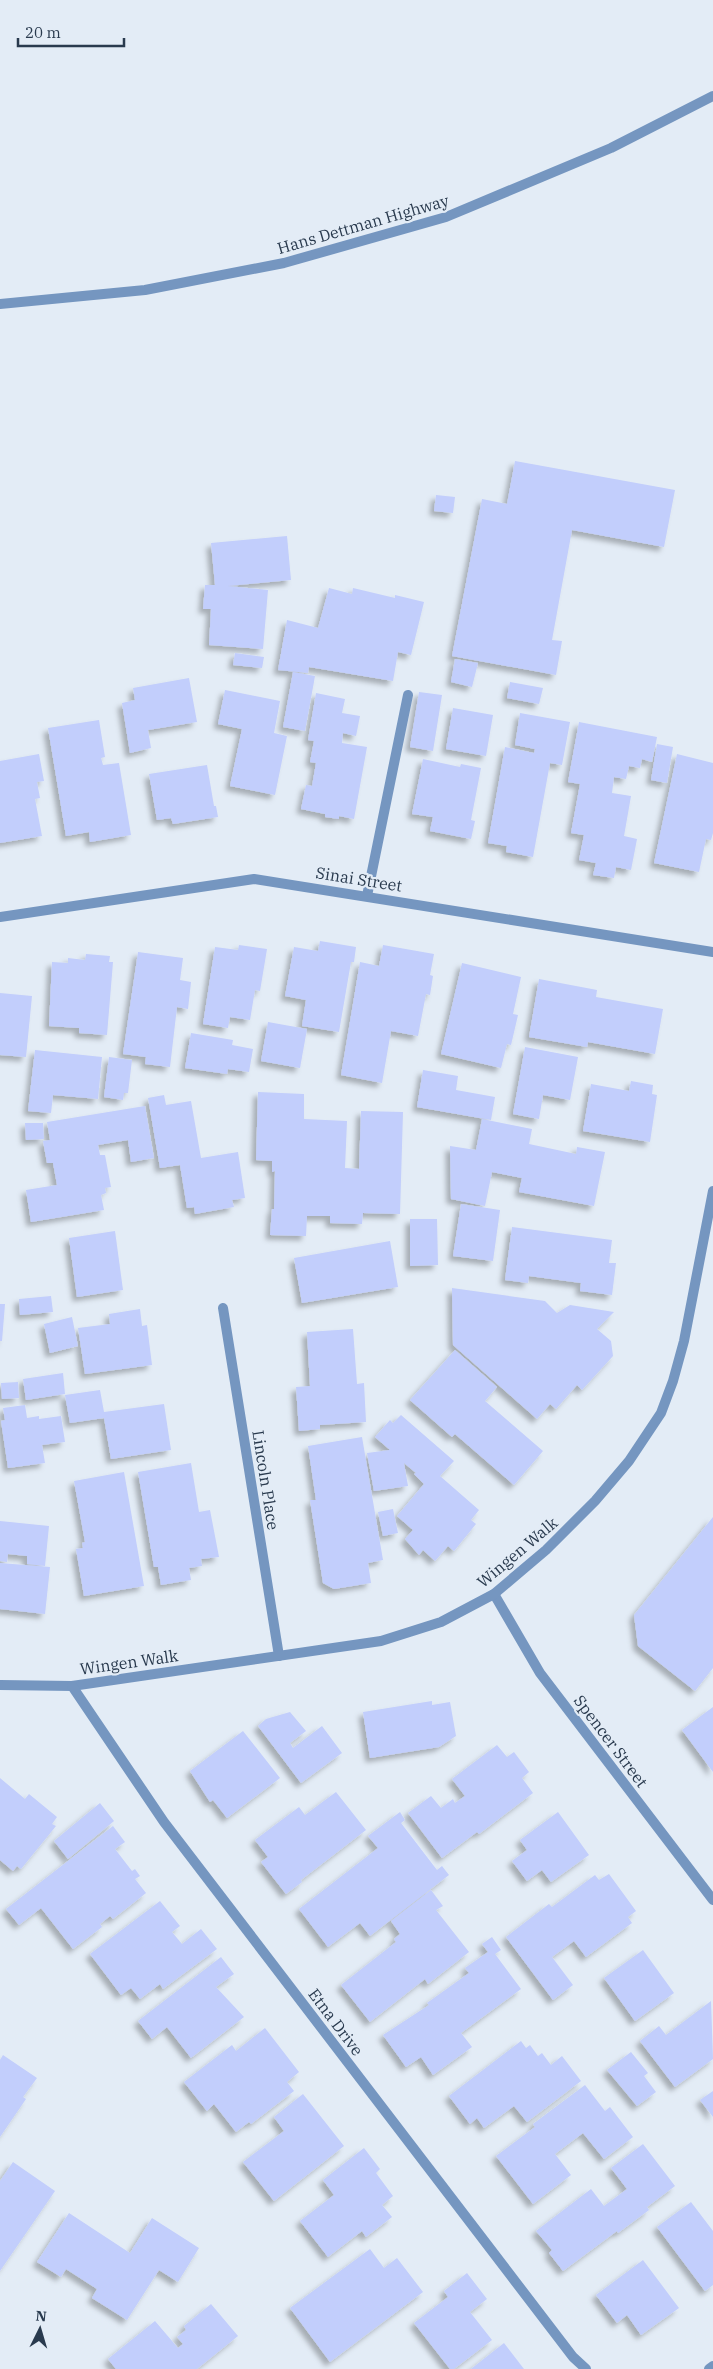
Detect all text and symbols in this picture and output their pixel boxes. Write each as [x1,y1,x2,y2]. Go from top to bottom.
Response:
scale bar [18,15,124,47]
text: 20 m [25,23,61,42]
street label: Hans Dettman Highway [275,190,452,258]
street label: Sinai Street [314,862,404,896]
street label: Lincoln Place [248,1429,284,1531]
street label: Wingen Walk [473,1512,562,1591]
street label: Wingen Walk [79,1645,180,1679]
street label: Spencer Street [570,1691,652,1791]
street label: Etna Drive [304,1984,368,2060]
north arrow [15,2304,65,2354]
text: N [35,2307,47,2325]

